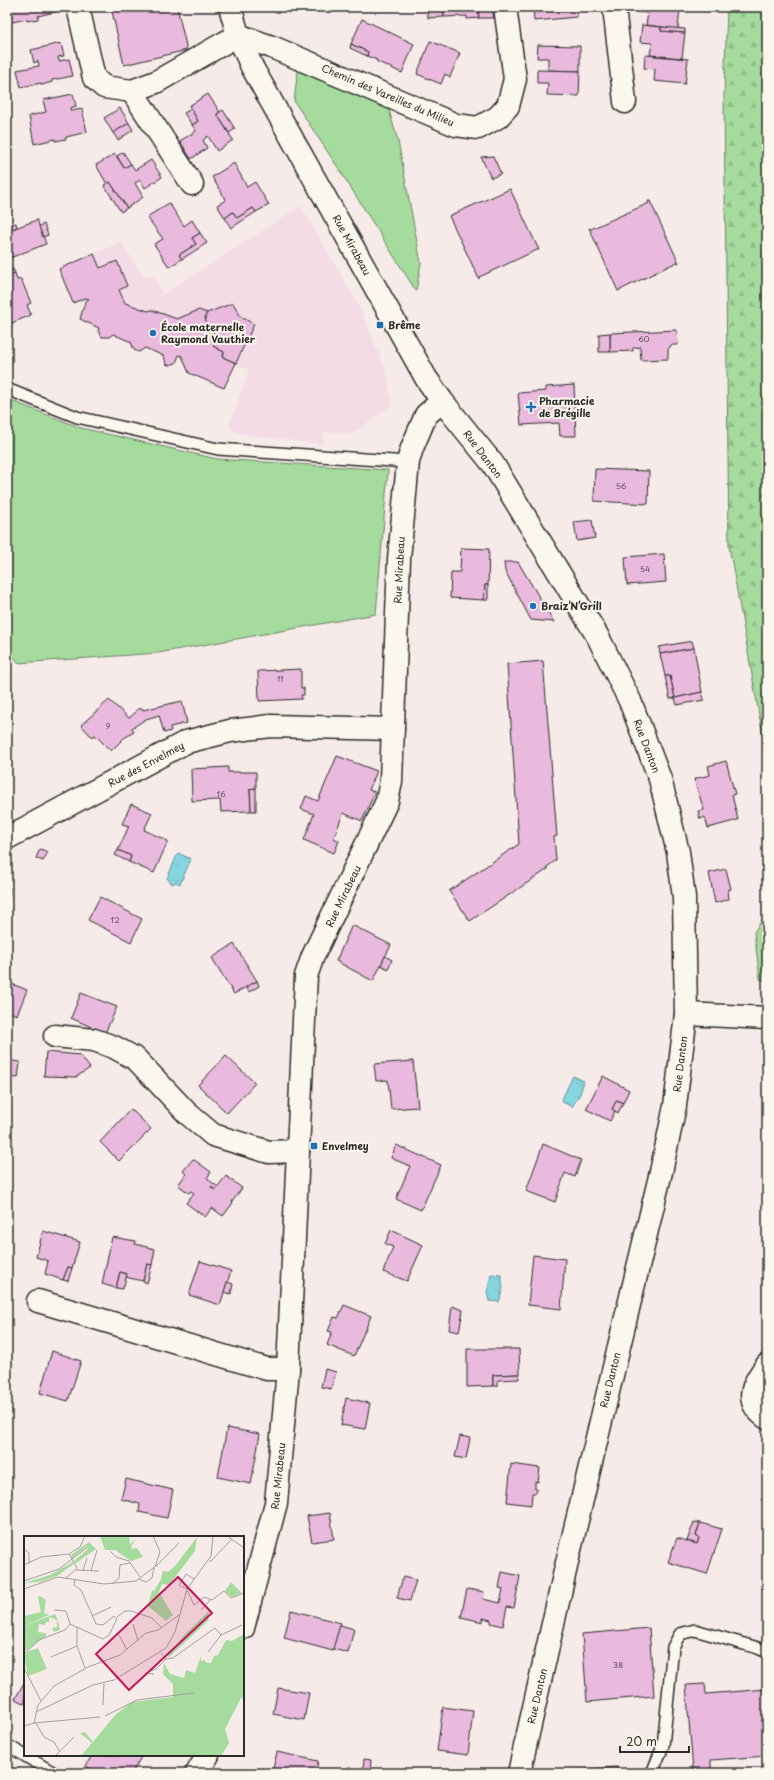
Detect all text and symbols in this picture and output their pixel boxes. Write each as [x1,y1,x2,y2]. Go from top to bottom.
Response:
street label: Chemin des Vareilles du Milieu [320,60,457,129]
street label: Rue Mirabeau [330,212,375,278]
place label: Brême [388,317,421,332]
place label: École maternelle Raymond Vauthier [161,319,256,347]
marker: Brême [375,320,385,330]
marker: École maternelle Raymond Vauthier [148,328,158,338]
house number: 60 [638,333,650,345]
place label: Pharmacie de Brégille [539,393,595,420]
marker: Pharmacie de Brégille [526,402,536,412]
street label: Rue Danton [460,427,506,481]
house number: 56 [616,480,627,492]
street label: Rue Mirabeau [389,536,408,604]
house number: 54 [640,563,650,575]
place label: Braiz’N’Grill [541,598,602,613]
marker: Braiz’N’Grill [528,601,538,611]
house number: 11 [277,673,283,685]
street label: Rue Danton [630,717,665,775]
house number: 9 [106,720,111,732]
street label: Rue des Envelmey [105,737,187,790]
house number: 16 [216,788,226,800]
street label: Rue Mirabeau [321,862,364,929]
house number: 12 [110,914,120,926]
street label: Rue Danton [669,1035,690,1093]
place label: Envelmey [322,1138,369,1153]
marker: Envelmey [309,1141,319,1151]
street label: Rue Danton [595,1351,624,1409]
street label: Rue Mirabeau [267,1442,288,1510]
inset map [24,1536,244,1756]
house number: 38 [613,1659,623,1671]
street label: Rue Danton [523,1667,550,1725]
scale bar [620,1728,689,1754]
text: 20 m [626,1732,657,1750]

